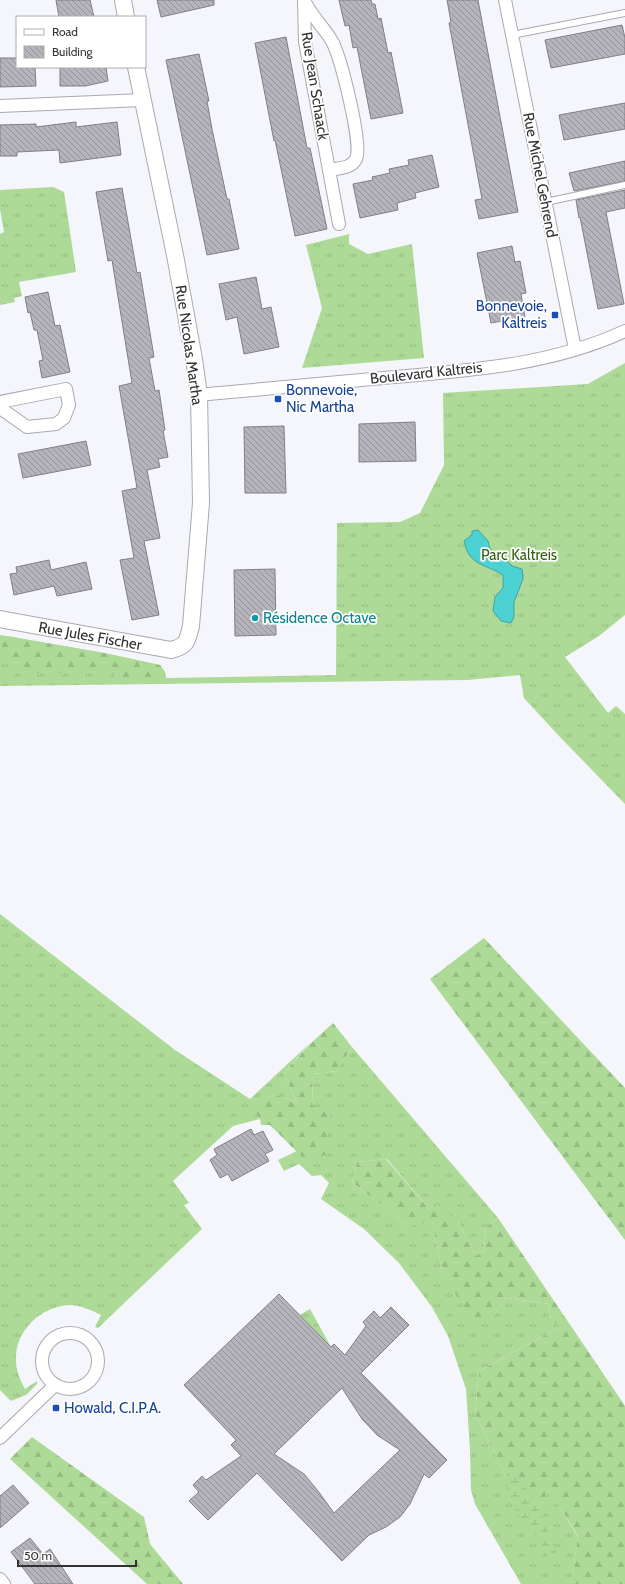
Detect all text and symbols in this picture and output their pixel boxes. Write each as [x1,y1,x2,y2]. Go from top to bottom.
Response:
legend [16,16,146,68]
text: Road [52,24,78,39]
street label: Rue Jean Schaack [298,30,333,142]
text: Building [52,44,94,59]
street label: Rue Michel Gehrend [519,111,561,239]
street label: Rue Nicolas Martha [172,284,206,407]
place label: Bonnevoie, Kaltreis [476,297,547,332]
marker: Bonnevoie, Kaltreis [550,310,560,320]
street label: Boulevard Kaltreis [369,358,483,388]
place label: Bonnevoie, Nic Martha [286,381,357,416]
marker: Bonnevoie, Nic Martha [273,394,283,404]
park label: Parc Kaltreis [481,546,557,564]
place label: Résidence Octave [263,609,376,627]
marker: Résidence Octave [250,613,260,623]
street label: Rue Jules Fischer [37,618,143,654]
place label: Howald, C.I.P.A. [64,1399,161,1417]
marker: Howald, C.I.P.A. [51,1403,61,1413]
scale bar [18,1542,136,1568]
text: 50 m [24,1548,52,1563]

